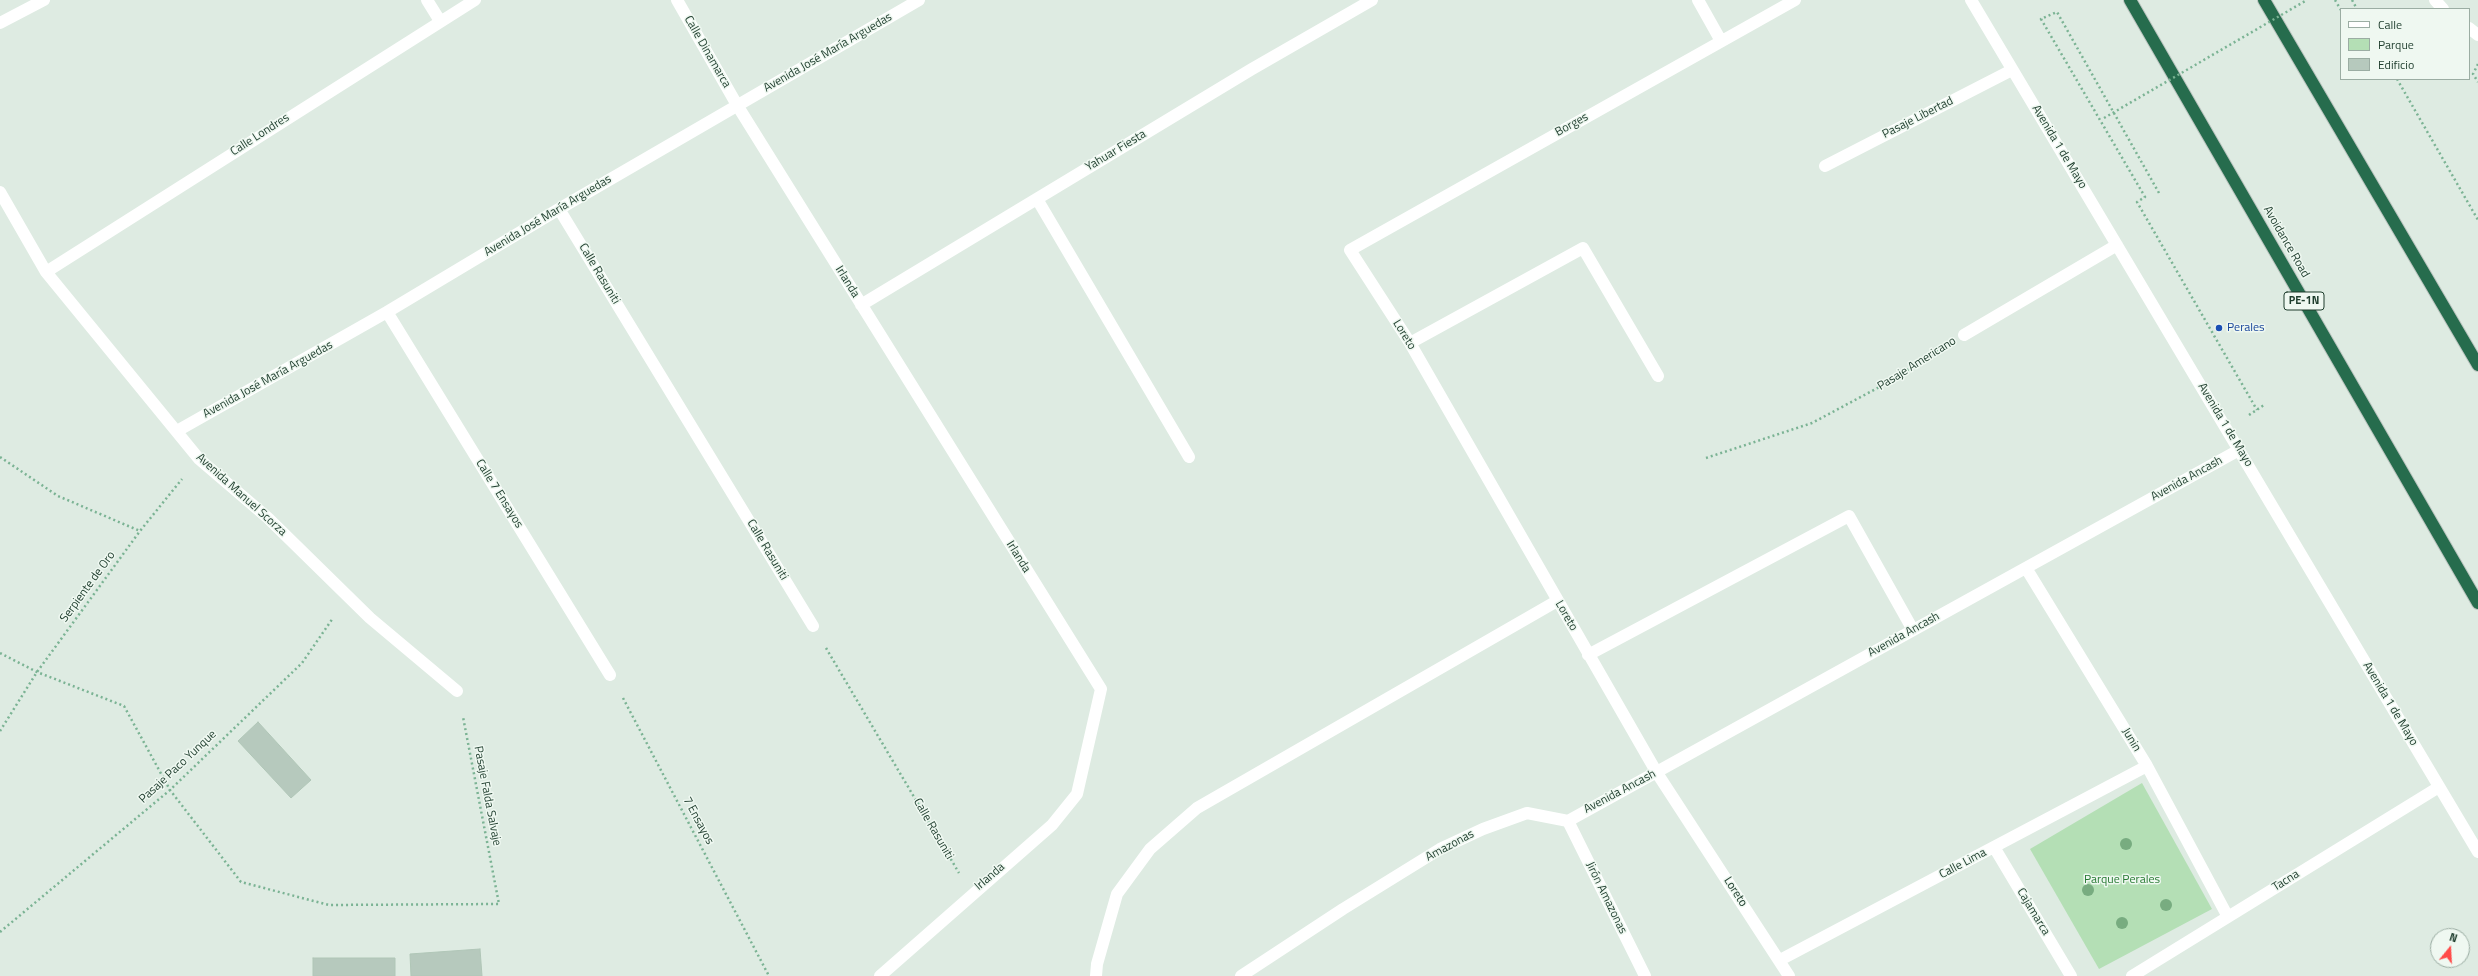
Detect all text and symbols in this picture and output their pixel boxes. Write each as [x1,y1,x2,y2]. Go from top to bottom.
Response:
legend [2340,8,2470,80]
street label: Avenida José María Arguedas [761,10,895,96]
street label: Calle Dinamarca [681,13,733,91]
text: Calle [2378,15,2402,34]
text: Parque [2378,35,2414,54]
text: Edificio [2378,55,2414,74]
street label: Pasaje Libertad [1880,94,1956,142]
street label: Avenida 1 de Mayo [2028,102,2090,192]
street label: Borges [1553,110,1591,140]
street label: Calle Londres [228,111,292,159]
street label: Yahuar Fiesta [1083,127,1149,175]
street label: Avenida José María Arguedas [482,172,614,260]
street label: Avoidance Road [2260,204,2312,280]
street label: Calle Rasuniti [575,241,623,307]
street label: Irlanda [832,263,862,301]
road number: PE-1N [2284,292,2324,310]
street label: Loreto [1389,317,1419,353]
place label: Perales [2227,321,2265,335]
marker: Perales [2214,323,2224,333]
street label: Pasaje Americano [1875,334,1959,394]
street label: Avenida José María Arguedas [201,338,335,422]
street label: Avenida 1 de Mayo [2194,380,2256,470]
street label: Avenida Manuel Scorza [193,451,289,539]
street label: Avenida Ancash [2149,453,2225,505]
street label: Calle 7 Ensayos [472,457,526,531]
street label: Calle Rasuniti [743,517,791,583]
street label: Irlanda [1003,538,1033,576]
street label: Serpiente de Oro [57,549,119,625]
street label: Loreto [1552,598,1580,634]
street label: Avenida Ancash [1866,609,1942,661]
street label: Avenida 1 de Mayo [2359,659,2421,749]
street label: Junin [2118,725,2144,755]
street label: Pasaje Paco Yunque [136,727,220,807]
street label: Pasaje Falda Salvaje [470,745,504,847]
street label: Avenida Ancash [1581,767,1659,817]
street label: 7 Ensayos [680,795,716,847]
street label: Calle Rasuniti [910,796,956,862]
street label: Amazonas [1423,827,1477,865]
street label: Calle Lima [1937,846,1989,882]
street label: Irlanda [972,860,1008,894]
street label: Jirón Amazonas [1582,860,1630,936]
street label: Tacna [2270,867,2302,895]
park label: Parque Perales [2084,873,2160,887]
street label: Loreto [1720,874,1750,910]
street label: Cajamarca [2013,886,2053,938]
north arrow [2430,928,2470,968]
text: N [2447,929,2459,946]

